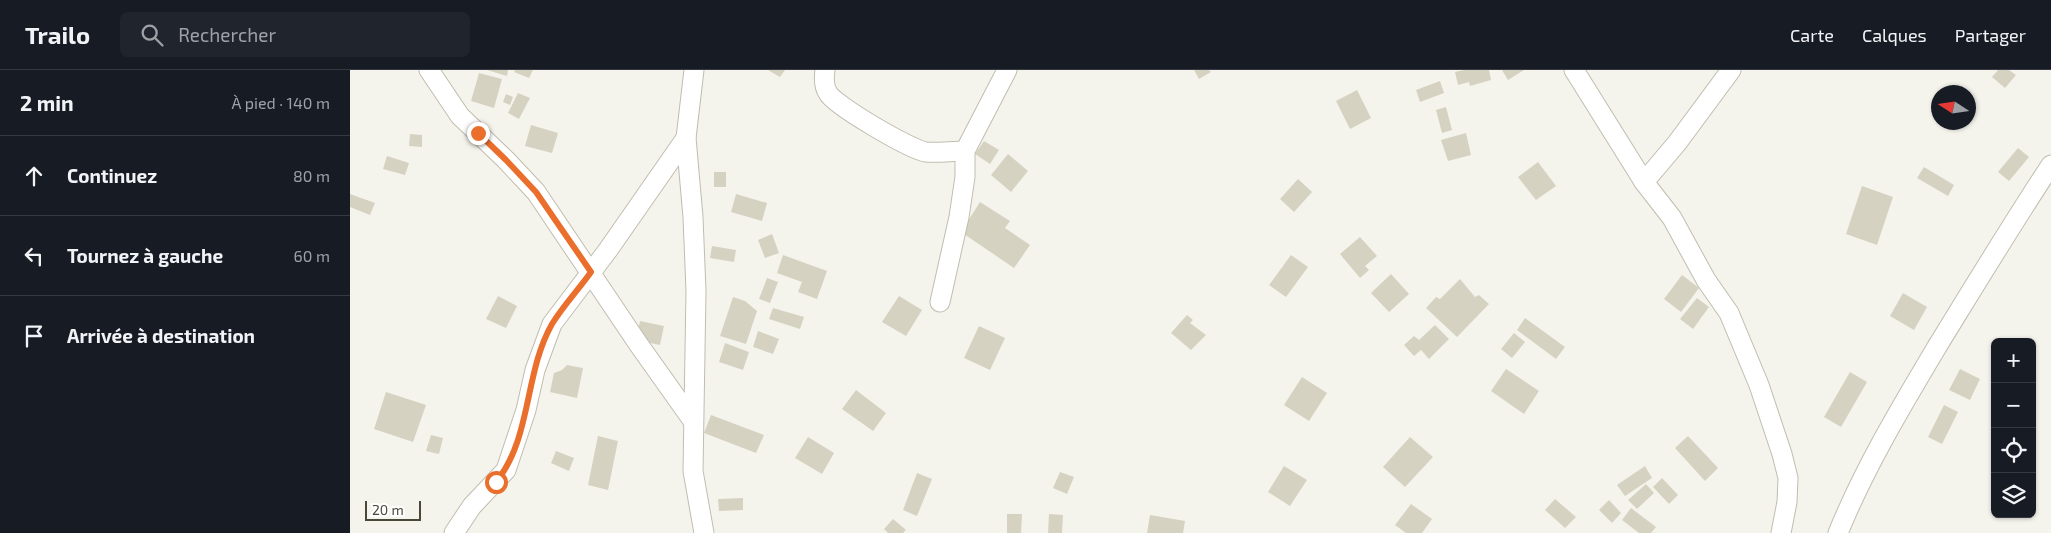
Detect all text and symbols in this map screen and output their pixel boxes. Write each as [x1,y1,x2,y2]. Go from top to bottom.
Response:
search box [120,12,470,57]
text: Trailo [25,20,90,49]
icon: search [138,21,166,49]
text: Rechercher [178,23,276,46]
text: Carte [1790,24,1834,46]
text: Calques [1862,24,1927,46]
text: Partager [1955,24,2026,46]
north arrow [1931,85,1976,130]
text: 2 min [20,90,74,115]
text: À pied · 140 m [232,93,330,112]
route end [467,122,490,145]
icon: ahead [20,162,48,190]
text: Continuez [67,164,157,187]
text: 80 m [293,166,330,185]
icon: left [20,242,48,270]
text: Tournez à gauche [67,244,223,267]
text: 60 m [294,246,330,265]
icon: arrive [20,322,48,350]
text: Arrivée à destination [67,324,255,347]
map controls [1991,338,2036,518]
button: + [1991,338,2036,383]
button: − [1991,383,2036,428]
button: locate [1991,428,2036,473]
route start [485,471,508,494]
button: layers [1991,473,2036,518]
scale bar [365,498,421,521]
text: 20 m [372,501,404,518]

